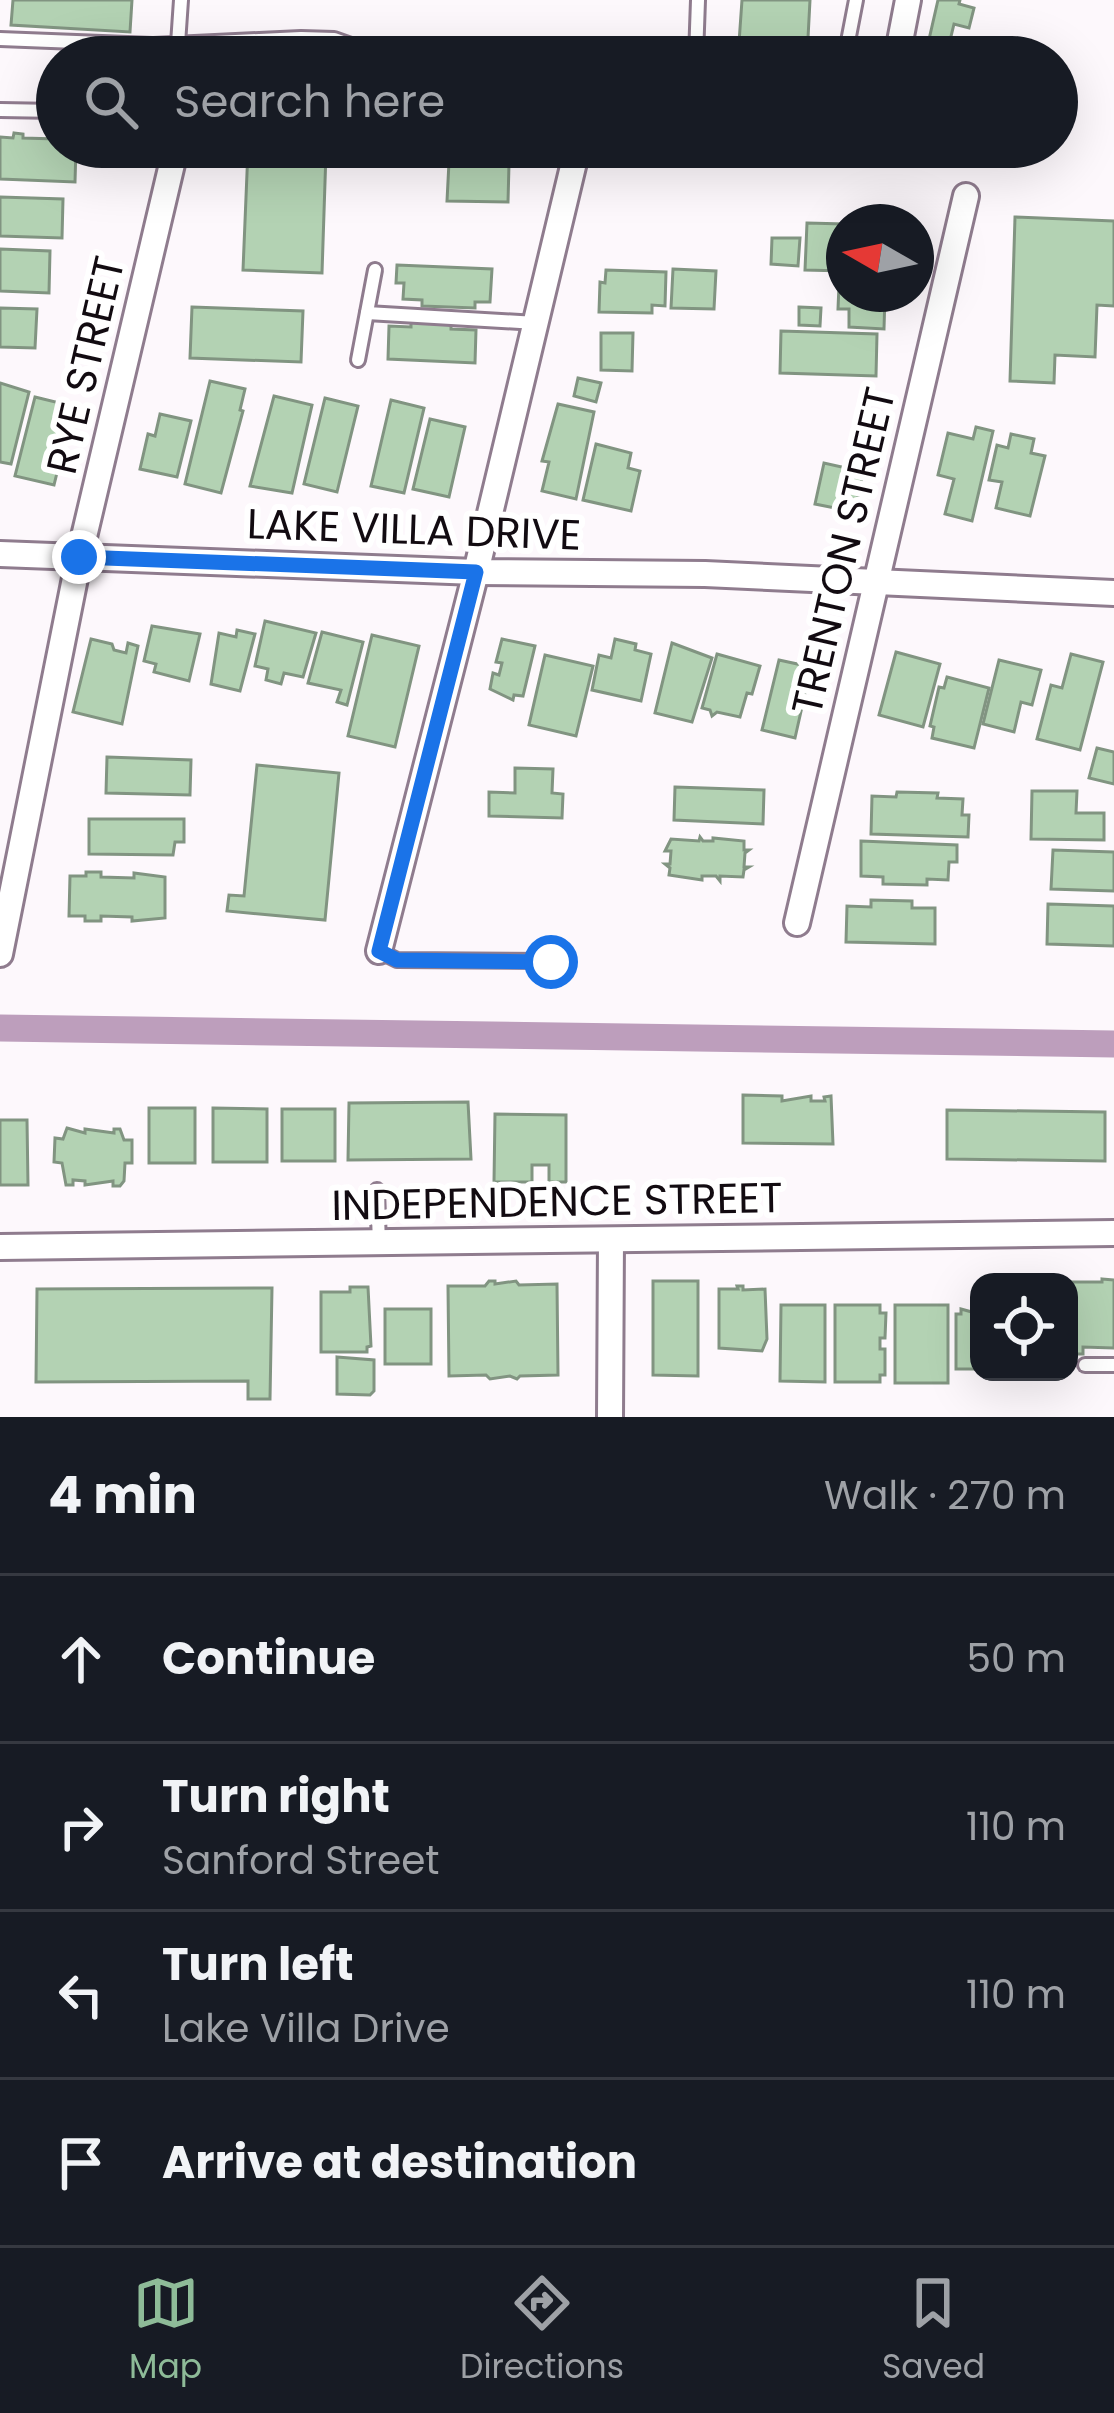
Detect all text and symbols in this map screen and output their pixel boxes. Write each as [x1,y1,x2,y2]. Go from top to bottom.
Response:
search box [36,36,1078,168]
icon: search [78,69,144,135]
text: Search here [174,70,445,133]
north arrow [826,204,934,312]
street label: RYE STREET [32,251,139,480]
street label: TRENTON STREET [777,381,910,721]
street label: LAKE VILLA DRIVE [246,494,582,565]
route end [52,530,106,584]
route start [524,935,578,989]
street label: INDEPENDENCE STREET [331,1168,783,1235]
map controls [970,1273,1078,1381]
button: locate [970,1273,1078,1381]
text: 4 min [48,1459,197,1531]
text: Walk · 270 m [824,1468,1066,1523]
icon: ahead [48,1626,114,1692]
text: Continue [162,1627,375,1690]
text: 50 m [966,1631,1066,1686]
text: Turn right [162,1765,390,1828]
icon: right [48,1794,114,1860]
text: 110 m [966,1799,1066,1854]
text: Sanford Street [162,1833,440,1888]
text: Turn left [162,1933,354,1996]
icon: left [48,1962,114,2028]
text: 110 m [966,1967,1066,2022]
text: Lake Villa Drive [162,2001,450,2056]
icon: arrive [48,2130,114,2196]
text: Arrive at destination [162,2131,637,2194]
tab: Map [129,2270,202,2392]
tab: Directions [460,2270,624,2392]
tab: Saved [882,2270,985,2392]

